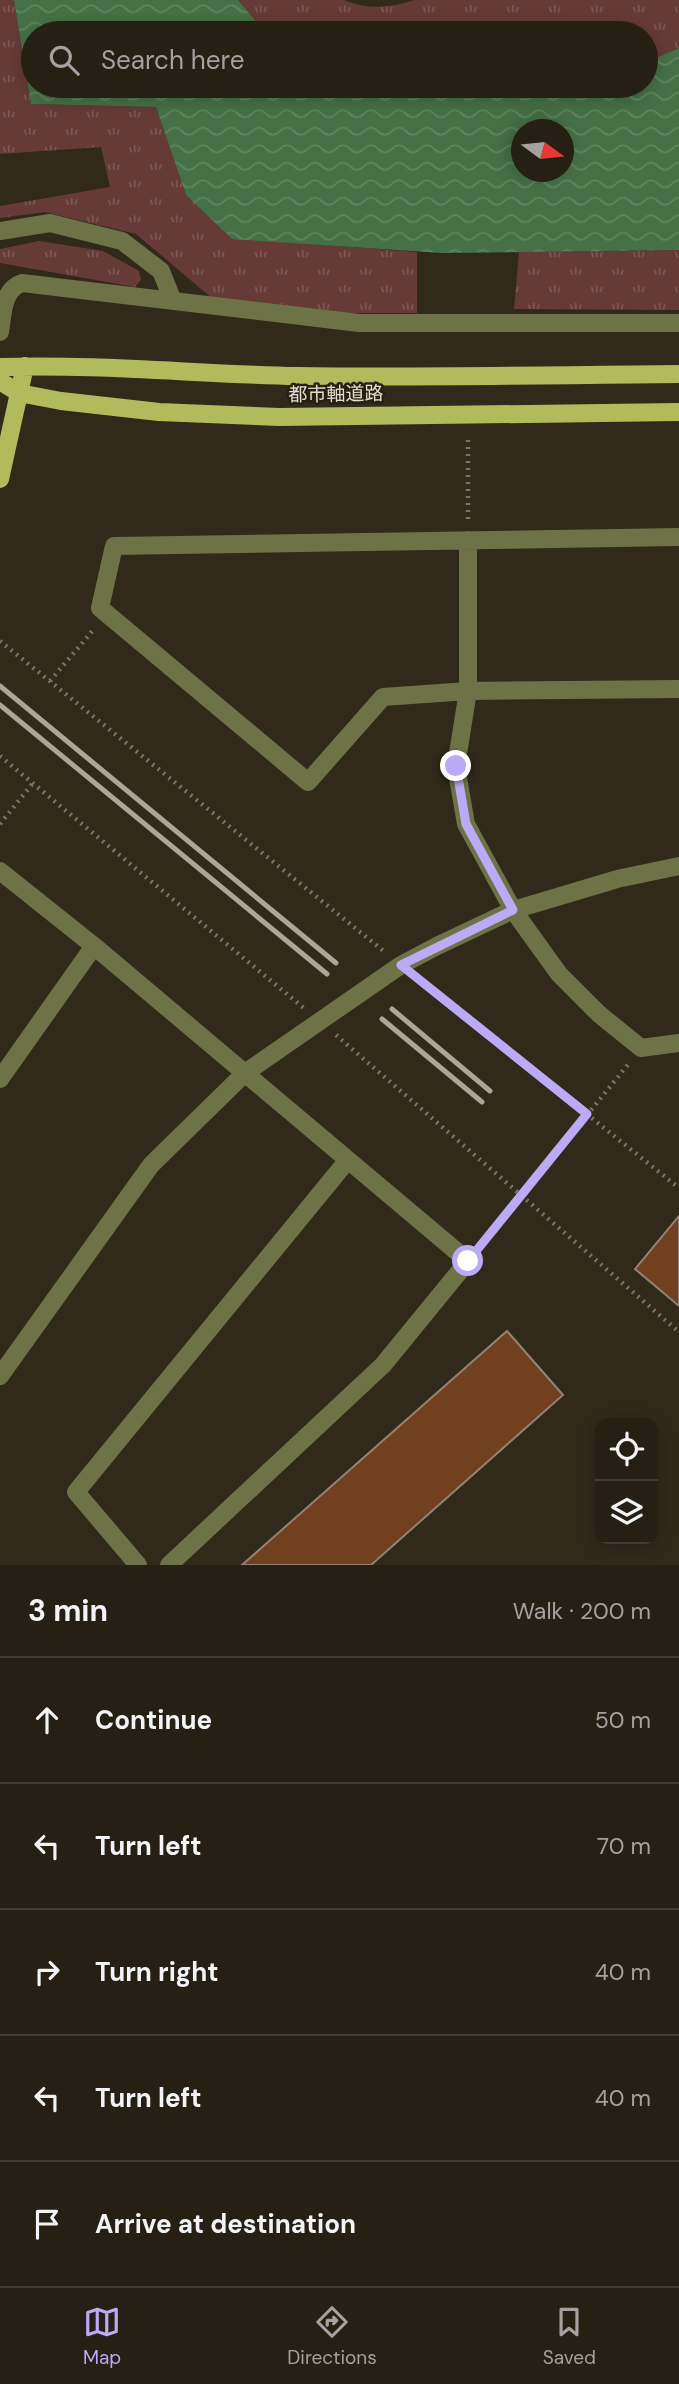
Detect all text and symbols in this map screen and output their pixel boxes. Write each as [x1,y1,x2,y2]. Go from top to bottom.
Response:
search box [21,21,658,98]
icon: search [45,41,83,79]
text: Search here [101,43,244,77]
north arrow [511,119,574,182]
street label: 都市軸道路 [288,381,384,407]
route end [440,750,471,781]
route start [452,1245,483,1276]
map controls [595,1418,658,1544]
button: locate [595,1418,658,1481]
button: layers [595,1481,658,1544]
text: 3 min [28,1591,108,1630]
text: Walk · 200 m [513,1596,651,1626]
icon: ahead [28,1701,66,1739]
text: Continue [95,1703,212,1737]
text: 50 m [595,1705,651,1735]
icon: left [28,1827,66,1865]
text: Turn left [95,1829,202,1863]
text: 70 m [597,1831,651,1861]
icon: right [28,1953,66,1991]
text: Turn right [95,1955,219,1989]
text: 40 m [595,1957,651,1987]
icon: left [28,2079,66,2117]
text: Turn left [95,2081,202,2115]
text: 40 m [595,2083,651,2113]
icon: arrive [28,2205,66,2243]
text: Arrive at destination [95,2207,356,2241]
tab: Map [83,2303,121,2370]
tab: Directions [287,2303,377,2370]
tab: Saved [543,2303,596,2370]

